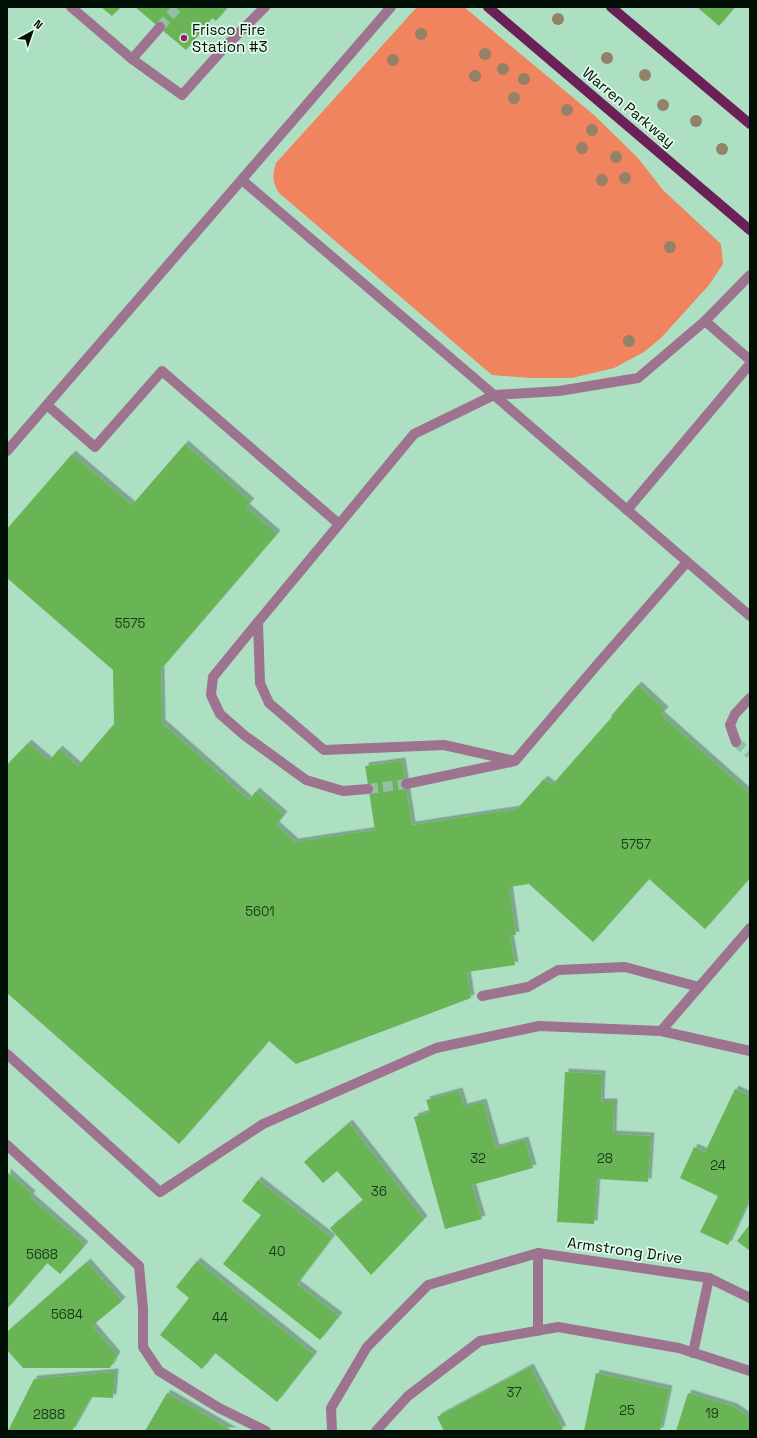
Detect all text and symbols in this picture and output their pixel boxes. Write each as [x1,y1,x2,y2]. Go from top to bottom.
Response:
north arrow [12,12,52,52]
text: N [31,17,46,32]
place label: Frisco Fire Station #3 [192,20,268,56]
marker: Frisco Fire Station #3 [179,33,189,43]
street label: Warren Parkway [579,63,679,151]
house number: 5575 [115,615,145,632]
house number: 5757 [621,836,651,853]
house number: 5601 [245,903,275,920]
house number: 32 [470,1150,486,1167]
house number: 28 [597,1150,613,1167]
house number: 24 [710,1157,726,1174]
house number: 36 [371,1183,387,1200]
street label: Armstrong Drive [566,1233,684,1267]
house number: 40 [269,1243,285,1260]
house number: 5668 [26,1246,58,1263]
house number: 5684 [51,1306,83,1323]
house number: 44 [212,1309,228,1326]
house number: 37 [506,1384,522,1401]
house number: 25 [619,1402,635,1419]
house number: 19 [705,1405,719,1422]
house number: 2888 [33,1406,65,1423]

